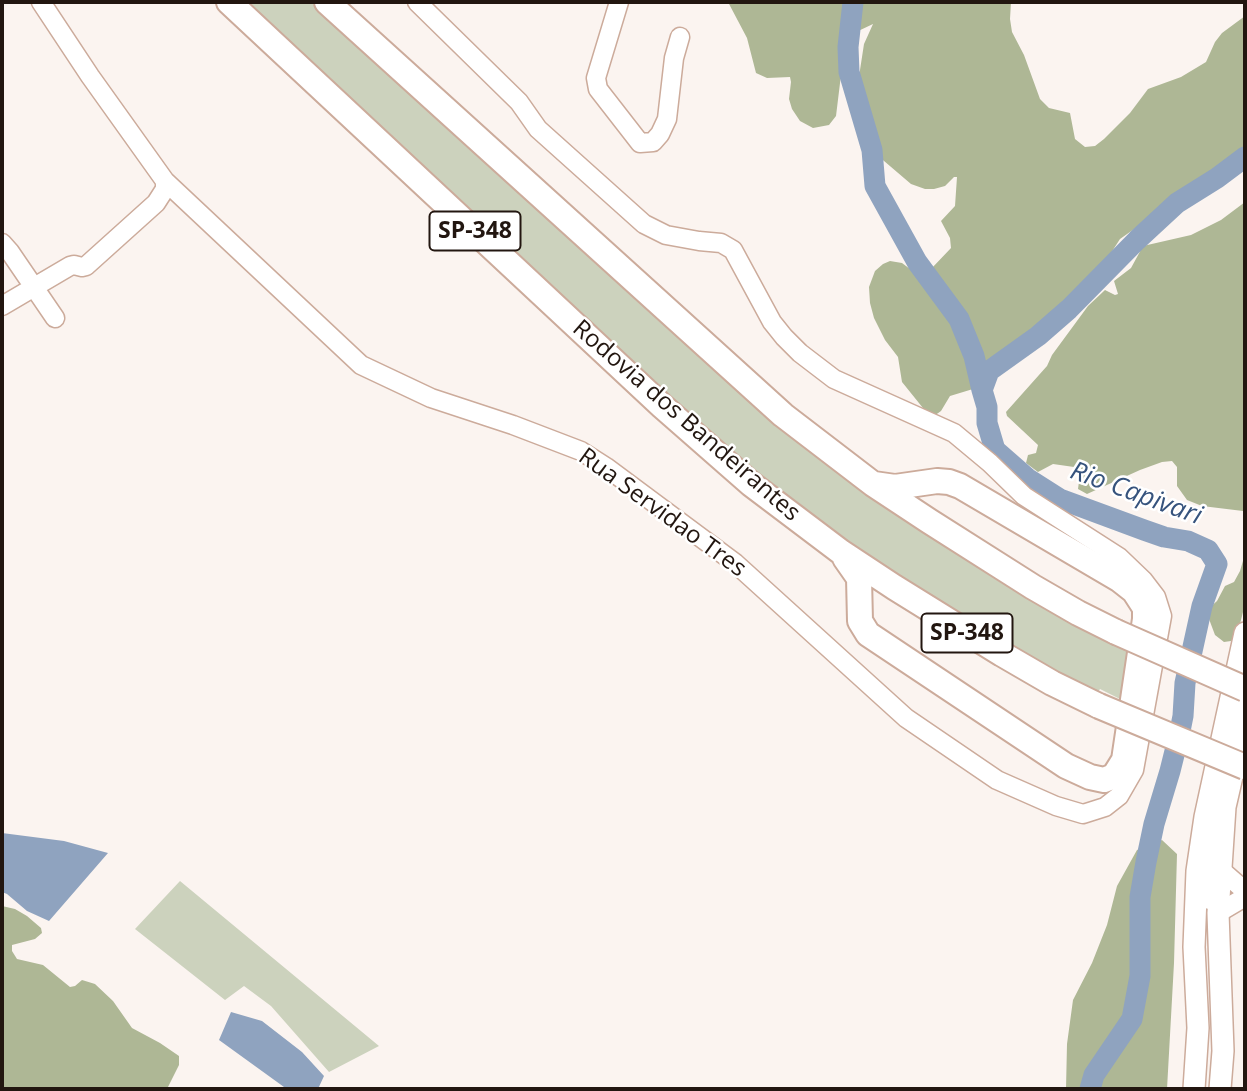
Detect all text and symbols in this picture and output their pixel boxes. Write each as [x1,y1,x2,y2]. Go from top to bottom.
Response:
road number: SP-348 [430,212,520,250]
street label: Rodovia dos Bandeirantes [566,314,806,528]
street label: Rua Servidao Tres [573,443,751,583]
water label: Rio Capivari [1066,456,1206,532]
road number: SP-348 [922,614,1012,652]

